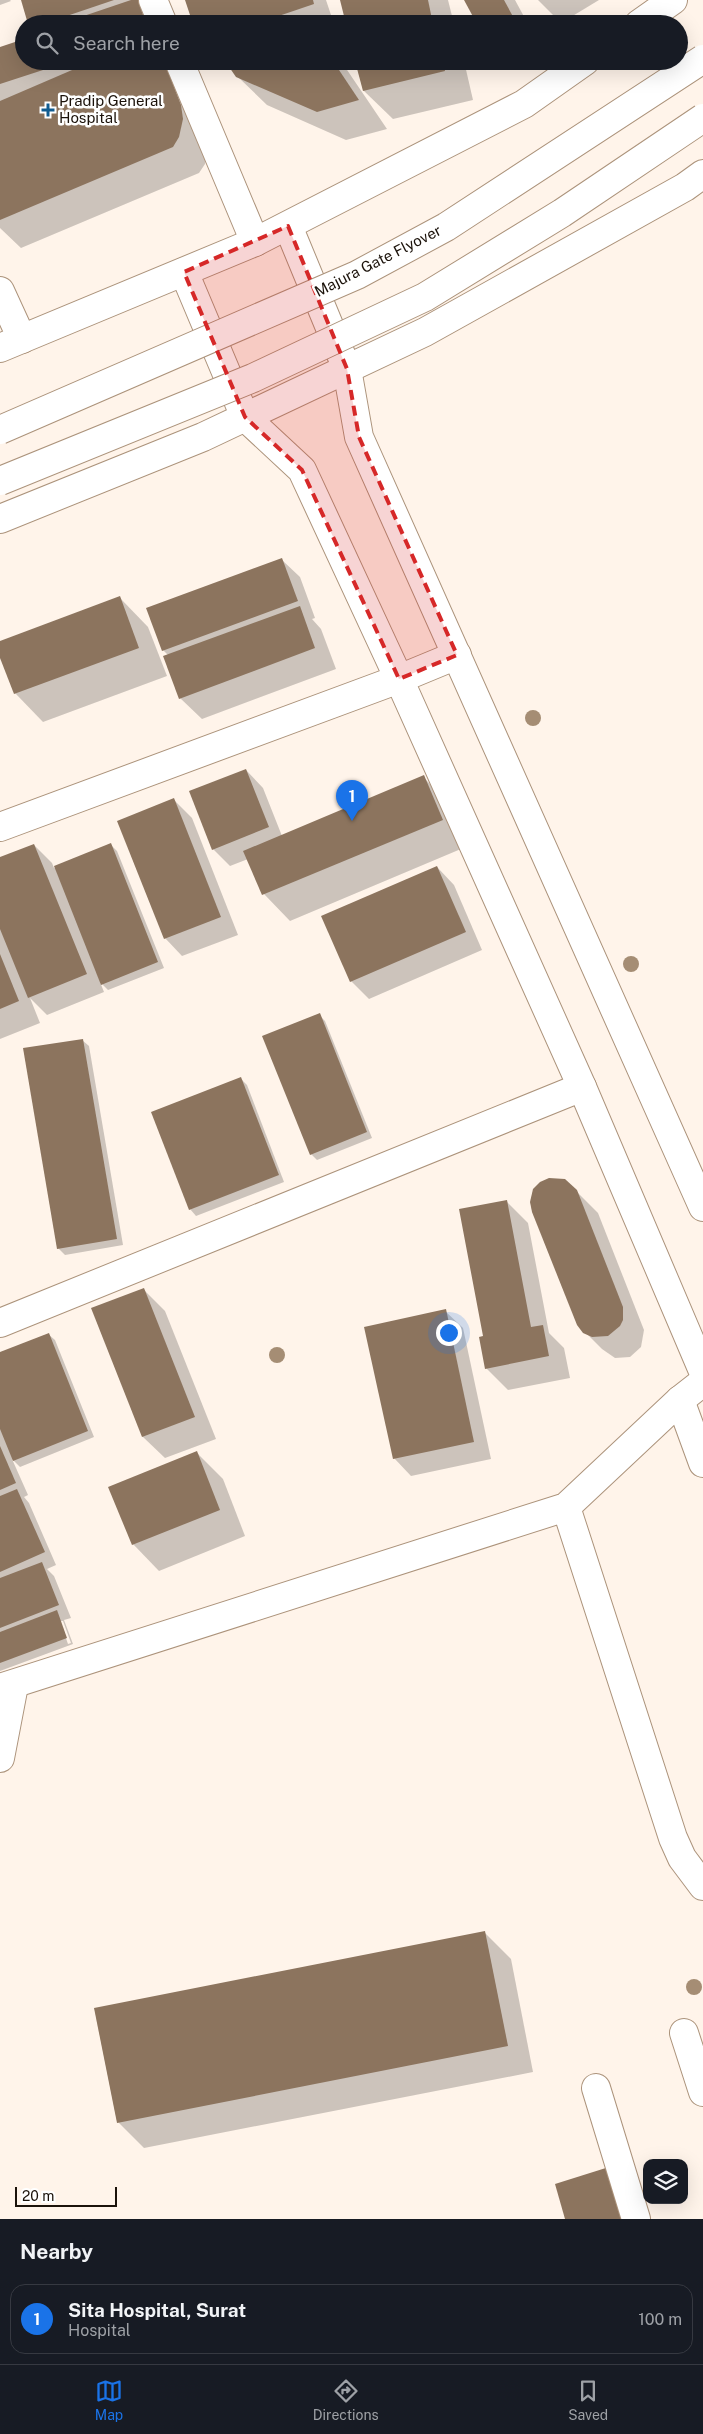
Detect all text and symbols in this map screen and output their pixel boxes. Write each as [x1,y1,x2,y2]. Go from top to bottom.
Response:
search box [15,15,688,70]
icon: search [33,29,61,57]
text: Search here [73,32,180,54]
place label: Pradip General Hospital [59,92,163,126]
marker: Pradip General Hospital [41,103,55,117]
street label: Majura Gate Flyover [312,221,444,300]
pin: 1 [336,780,368,821]
your location [436,1320,462,1346]
map controls [643,2159,688,2204]
button: layers [643,2159,688,2204]
scale bar [15,2184,118,2207]
text: 20 m [22,2188,54,2204]
text: Nearby [20,2239,93,2264]
text: Sita Hospital, Surat [68,2299,246,2321]
text: 1 [34,2310,40,2329]
text: 100 m [638,2310,682,2329]
text: Hospital [68,2321,131,2340]
tab: Map [95,2377,123,2423]
tab: Directions [313,2377,379,2423]
tab: Saved [568,2377,608,2423]

